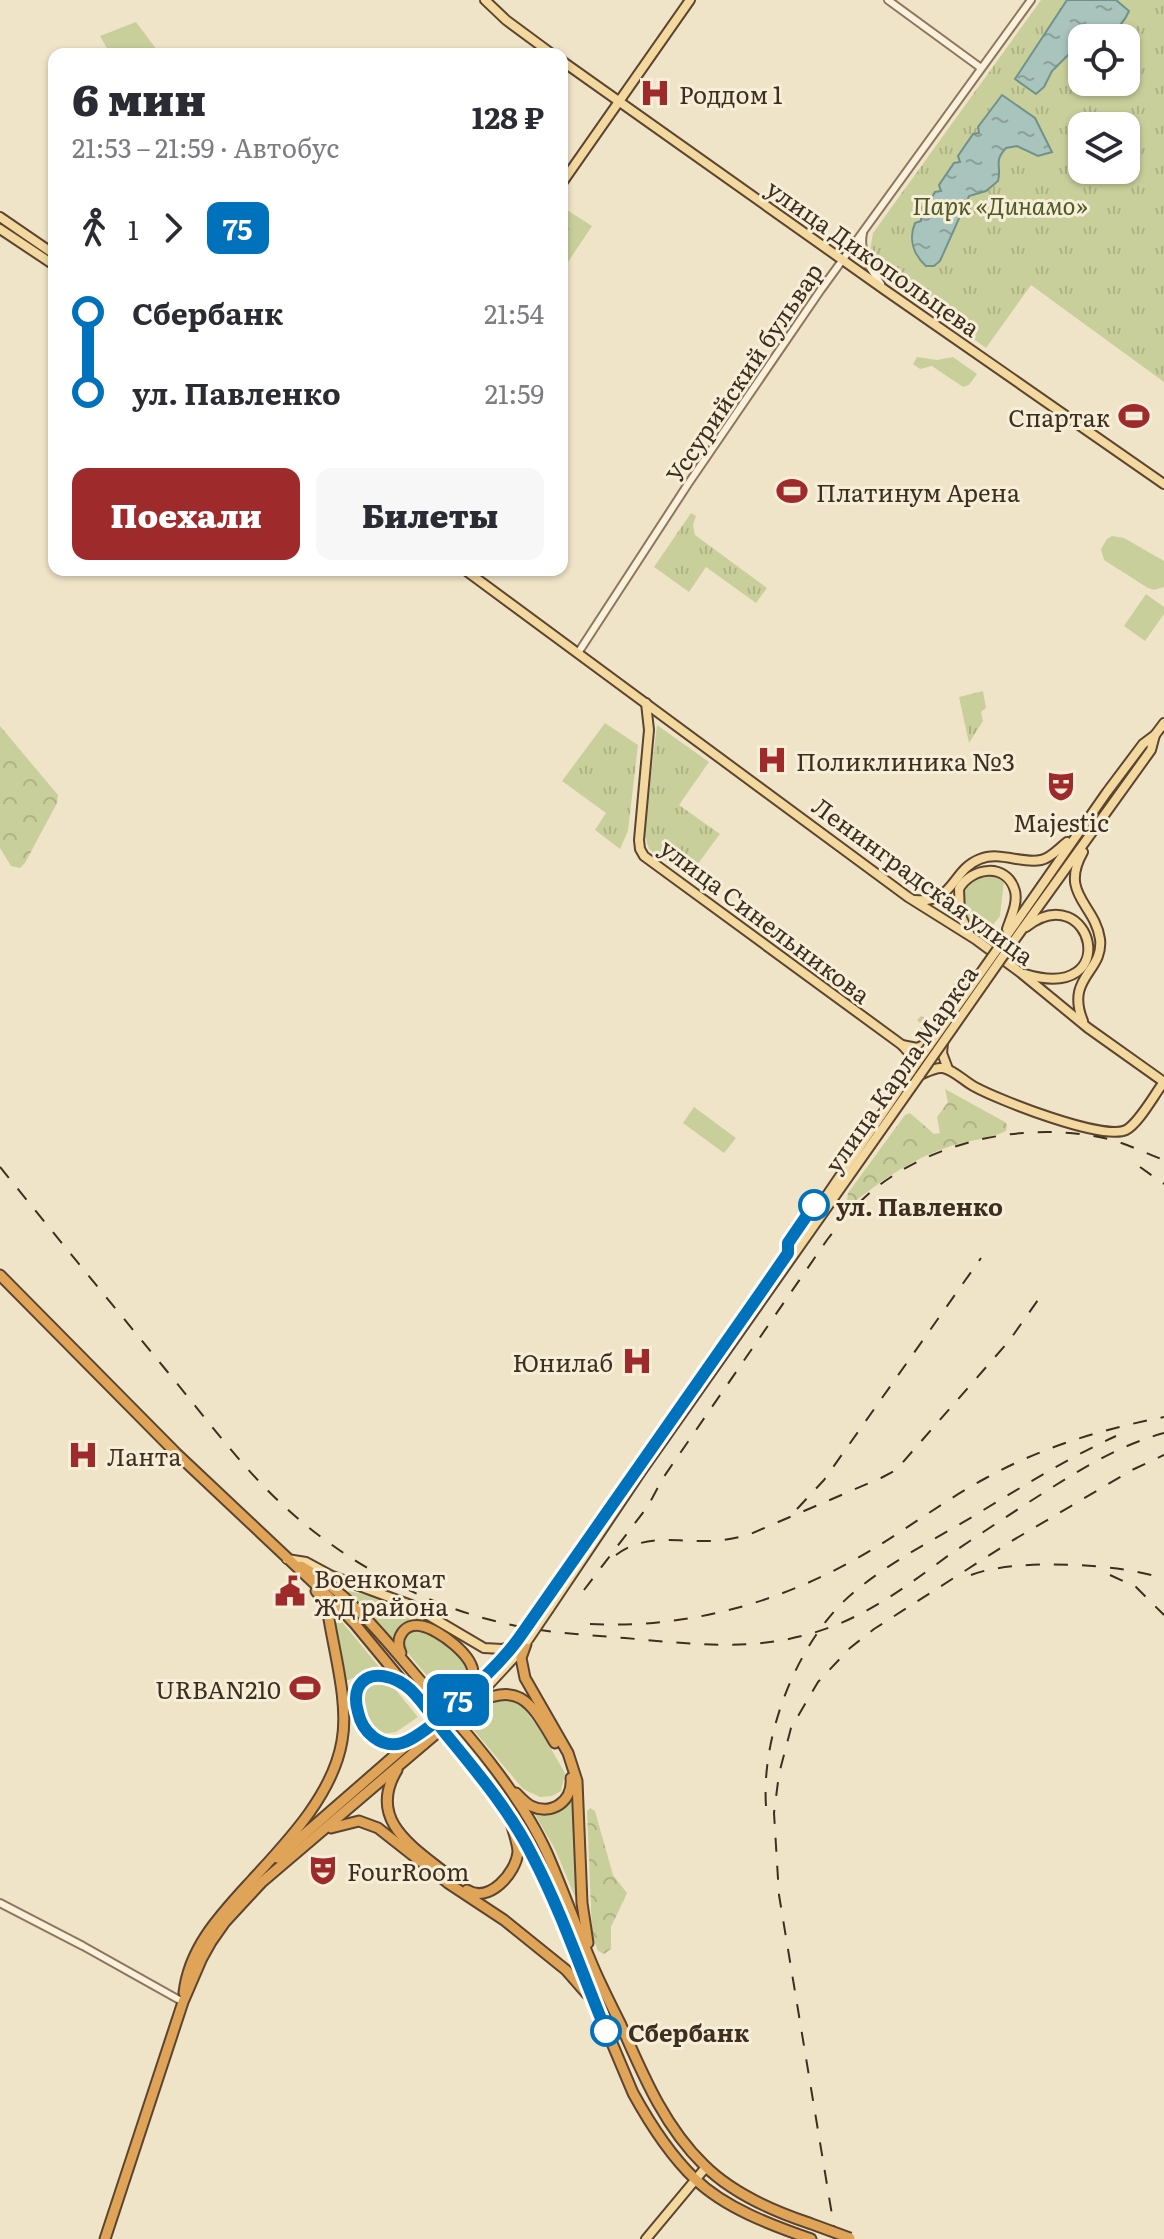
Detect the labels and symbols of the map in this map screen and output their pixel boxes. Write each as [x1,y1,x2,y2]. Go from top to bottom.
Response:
hospital icon: Роддом 1 [638,76,672,110]
place label: Роддом 1 [679,76,783,111]
street label: улица Дикопольцева [760,170,988,344]
park label: Парк «Динамо» [912,187,1088,222]
street label: Уссурийский бульвар [656,255,830,489]
place label: Спартак [1008,399,1110,434]
sports icon: Спартак [1117,399,1151,433]
sports icon: Платинум Арена [775,474,809,508]
place label: Платинум Арена [816,474,1020,509]
hospital icon: Поликлиника №3 [755,743,789,777]
place label: Поликлиника №3 [796,743,1015,778]
theatre icon: Majestic [1044,769,1078,803]
street label: Ленинградская улица [806,788,1042,972]
place label: Majestic [1013,804,1109,839]
street label: улица Синельникова [654,829,879,1011]
street label: улица Карла Маркса [815,957,985,1179]
place label: ул. Павленко [836,1188,1003,1223]
marker: ул. Павленко [799,1190,829,1220]
place label: Юнилаб [512,1344,613,1379]
hospital icon: Юнилаб [620,1344,654,1378]
hospital icon: Ланта [66,1438,100,1472]
place label: Ланта [107,1438,181,1473]
place label: Военкомат ЖД района [314,1560,448,1623]
public building icon: Военкомат ЖД района [273,1574,307,1608]
place label: URBAN210 [155,1671,281,1706]
sports icon: URBAN210 [288,1671,322,1705]
line badge: 75 [422,1674,494,1726]
theatre icon: FourRoom [306,1853,340,1887]
place label: FourRoom [347,1853,469,1888]
place label: Сбербанк [628,2014,750,2049]
marker: Сбербанк [591,2016,621,2046]

